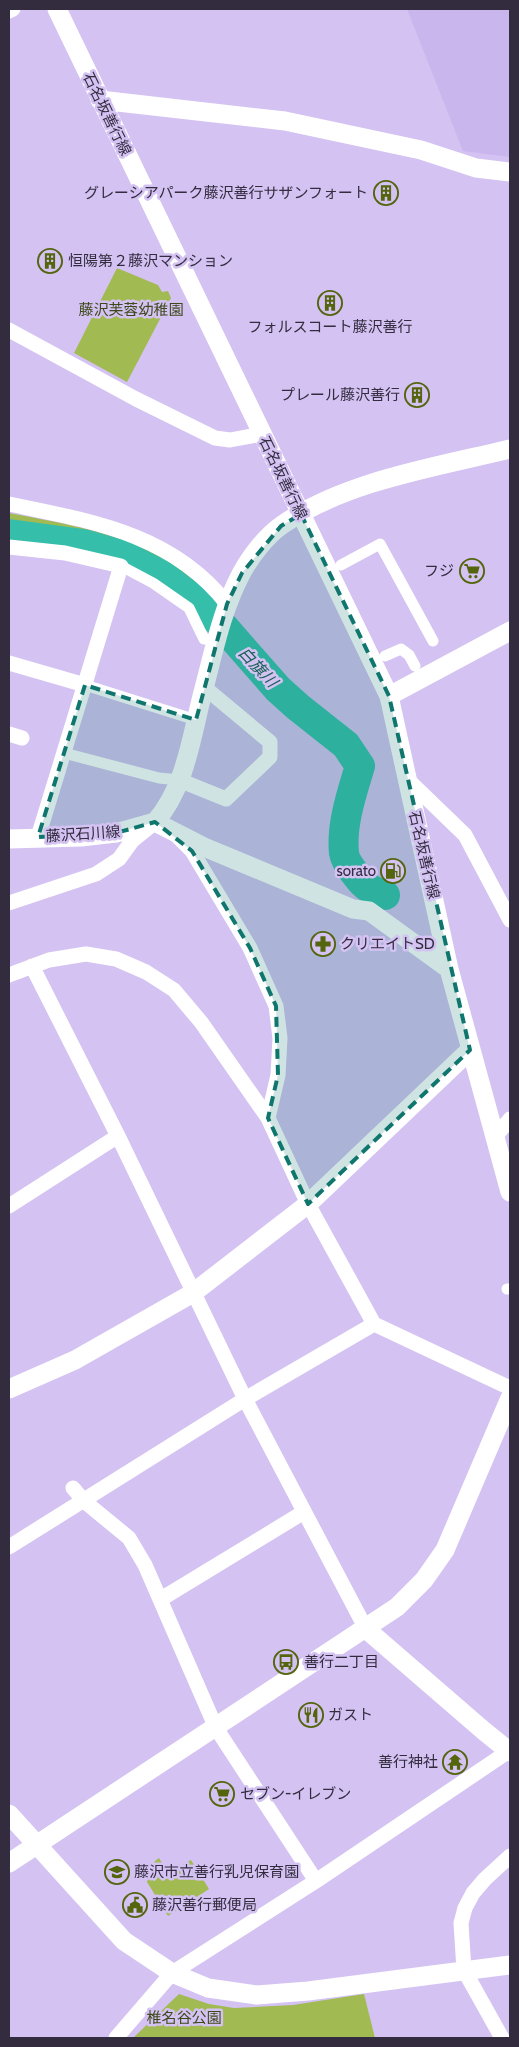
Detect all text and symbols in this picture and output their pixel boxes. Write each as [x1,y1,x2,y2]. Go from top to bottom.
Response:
street label: 石名坂善行線 [79,70,135,158]
building icon: グレーシアパーク藤沢善行サザンフォート [373,180,399,206]
place label: グレーシアパーク藤沢善行サザンフォート [84,184,368,202]
building icon: 恒陽第２藤沢マンション [37,248,63,274]
place label: 恒陽第２藤沢マンション [68,252,233,270]
building icon: フォルスコート藤沢善行 [317,290,343,316]
park label: 藤沢芙蓉幼稚園 [78,301,184,319]
place label: フォルスコート藤沢善行 [247,318,413,336]
building icon: プレール藤沢善行 [404,382,430,408]
place label: プレール藤沢善行 [280,386,400,404]
street label: 石名坂善行線 [255,434,311,522]
supermarket icon: フジ [459,558,485,584]
place label: フジ [424,562,454,580]
water label: 白旗川 [235,643,283,692]
street label: 石名坂善行線 [405,809,443,901]
street label: 藤沢石川線 [45,822,121,846]
fuel station icon: sorato [380,858,406,884]
place label: sorato [337,862,376,880]
pharmacy icon: クリエイトSD [310,931,336,957]
place label: クリエイトSD [340,935,435,953]
bus stop icon: 善行二丁目 [273,1649,299,1675]
place label: 善行二丁目 [304,1653,379,1671]
restaurant icon: ガスト [298,1702,324,1728]
place label: ガスト [328,1706,373,1724]
temple icon: 善行神社 [442,1749,468,1775]
place label: 善行神社 [378,1753,438,1771]
supermarket icon: セブン-イレブン [209,1781,235,1807]
place label: セブン-イレブン [240,1785,351,1803]
school or university icon: 藤沢市立善行乳児保育園 [104,1859,130,1885]
place label: 藤沢市立善行乳児保育園 [134,1863,299,1881]
public building icon: 藤沢善行郵便局 [122,1892,148,1918]
place label: 藤沢善行郵便局 [152,1896,257,1914]
park label: 椎名谷公園 [146,2009,222,2027]

